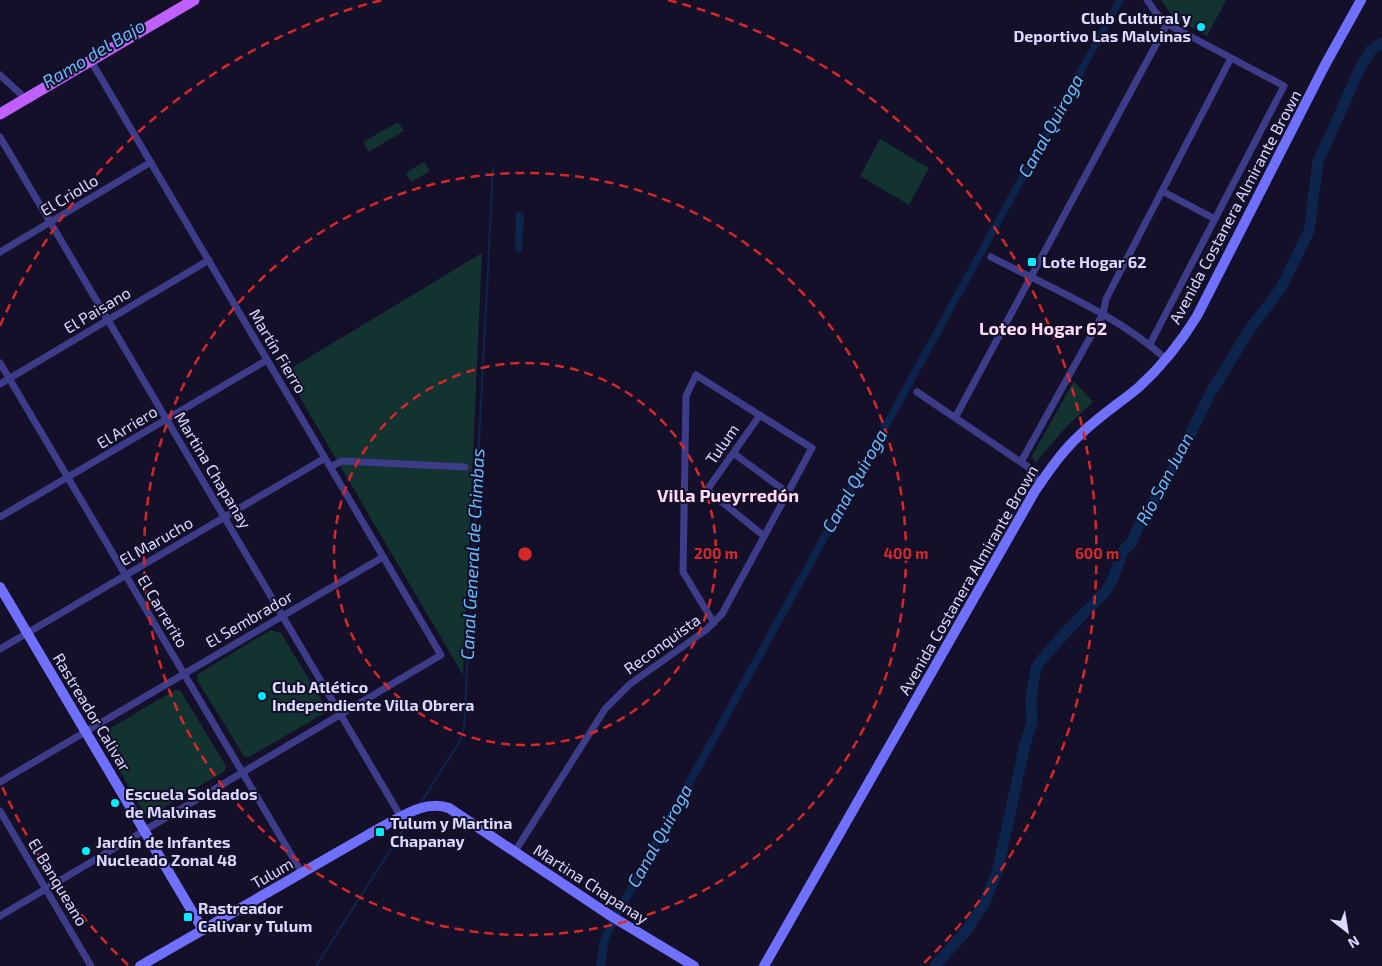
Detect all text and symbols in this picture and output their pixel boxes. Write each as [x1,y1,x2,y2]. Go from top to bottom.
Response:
place label: Club Cultural y Deportivo Las Malvinas [1013,8,1191,45]
water label: Ramo del Bajo [38,14,149,92]
marker: Club Cultural y Deportivo Las Malvinas [1195,21,1207,33]
water label: Canal Quiroga [1013,70,1087,181]
street label: Avenida Costanera Almirante Brown [1165,87,1304,327]
street label: El Criollo [36,170,101,219]
place label: Lote Hogar 62 [1042,252,1147,271]
marker: Lote Hogar 62 [1026,256,1038,268]
street label: El Paisano [60,282,133,337]
street label: Martín Fierro [246,305,311,396]
district label: Loteo Hogar 62 [979,317,1107,339]
street label: El Arriero [93,401,160,452]
street label: Martina Chapanay [171,408,256,532]
street label: Tulum [701,420,742,468]
water label: Canal Quiroga [817,425,891,536]
water label: Río San Juan [1131,429,1198,528]
water label: Canal General de Chimbas [455,448,489,660]
street label: Avenida Costanera Almirante Brown [894,462,1041,698]
district label: Villa Pueyrredón [657,484,799,506]
street label: El Marucho [116,512,196,569]
text: 200 m [694,544,738,562]
text: 400 m [884,544,928,562]
text: 600 m [1075,544,1119,562]
centre of rings [516,545,534,563]
street label: El Carrerito [134,571,193,651]
street label: El Sembrador [202,586,296,651]
street label: Reconquista [620,610,704,678]
street label: Rastreador Calivar [50,649,136,775]
place label: Club Atlético Independiente Villa Obrera [272,677,474,714]
marker: Club Atlético Independiente Villa Obrera [256,690,268,702]
water label: Canal Quiroga [622,780,696,891]
place label: Escuela Soldados de Malvinas [125,784,257,821]
marker: Escuela Soldados de Malvinas [109,797,121,809]
place label: Tulum y Martina Chapanay [390,813,512,851]
marker: Tulum y Martina Chapanay [374,826,386,838]
place label: Jardín de Infantes Nucleado Zonal 48 [96,832,237,869]
street label: El Banqueano [25,834,92,929]
street label: Martina Chapanay [530,839,653,928]
marker: Jardín de Infantes Nucleado Zonal 48 [80,845,92,857]
street label: Tulum [248,853,296,892]
place label: Rastreador Calivar y Tulum [198,898,312,936]
north arrow [1322,906,1372,956]
marker: Rastreador Calivar y Tulum [182,911,194,923]
text: N [1345,933,1363,952]

